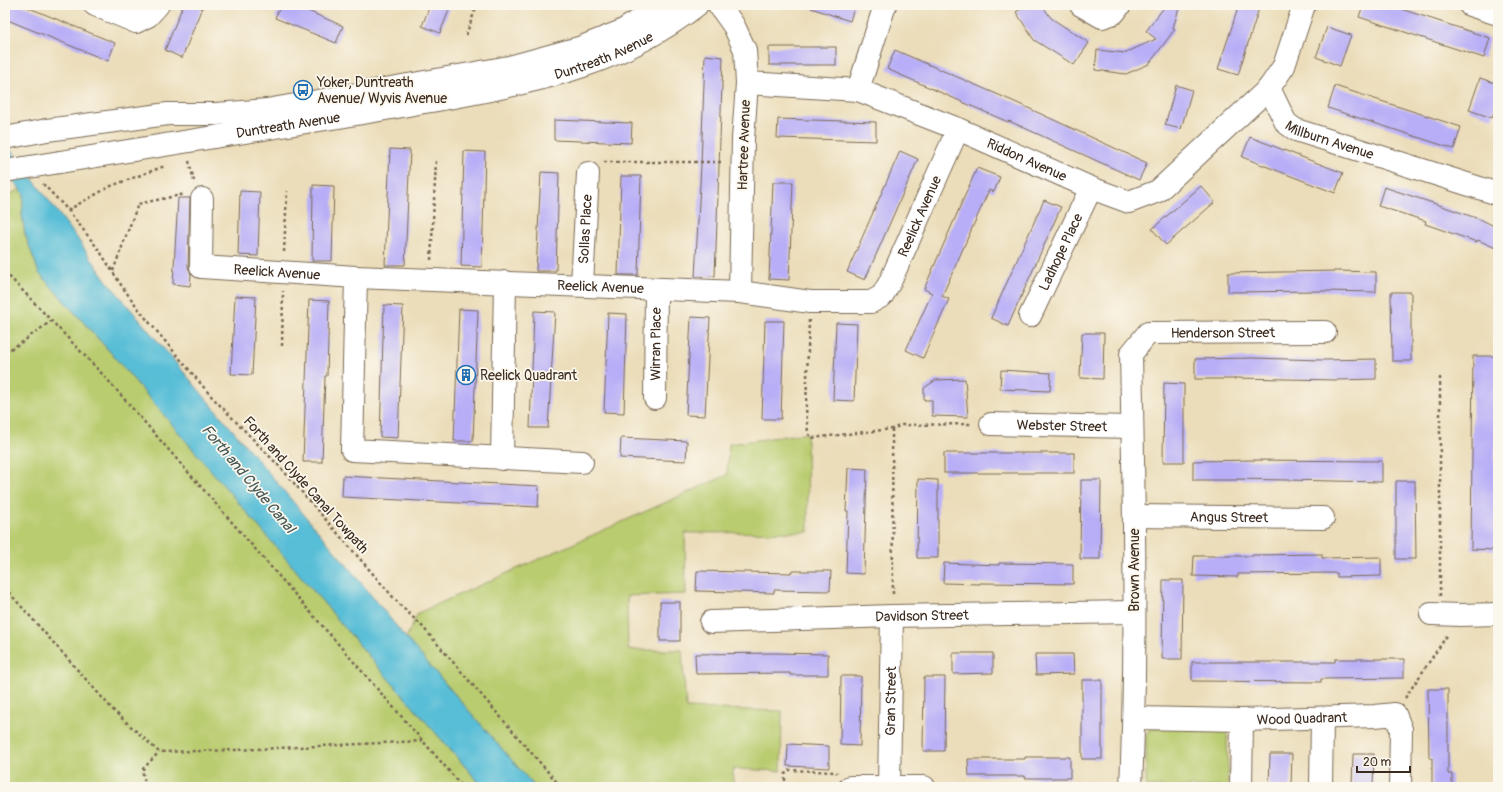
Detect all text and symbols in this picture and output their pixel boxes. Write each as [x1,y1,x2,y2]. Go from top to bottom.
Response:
street label: Duntreath Avenue [552,28,656,83]
place label: Yoker, Duntreath Avenue/ Wyvis Avenue [316,74,447,107]
bus stop icon: Yoker, Duntreath Avenue/ Wyvis Avenue [292,79,314,101]
street label: Hartree Avenue [734,99,754,191]
street label: Duntreath Avenue [235,108,341,142]
street label: Millburn Avenue [1282,117,1376,163]
street label: Riddon Avenue [984,134,1070,185]
street label: Reelick Avenue [894,173,945,259]
street label: Sollas Place [575,194,595,264]
street label: Ladhope Place [1035,210,1086,293]
street label: Reelick Avenue [233,261,321,283]
street label: Reelick Avenue [557,276,644,297]
street label: Wirran Place [647,307,664,381]
street label: Henderson Street [1171,324,1276,341]
building icon: Reelick Quadrant [455,364,477,386]
place label: Reelick Quadrant [480,367,578,384]
street label: Forth and Clyde Canal Towpath [240,413,372,557]
street label: Webster Street [1016,416,1108,435]
water label: Forth and Clyde Canal [197,421,300,538]
street label: Angus Street [1190,508,1269,526]
street label: Brown Avenue [1126,528,1143,612]
street label: Davidson Street [875,606,969,625]
street label: Gran Street [881,666,900,736]
street label: Wood Quadrant [1256,708,1348,728]
scale bar [1357,748,1410,774]
text: 20 m [1363,755,1392,770]

